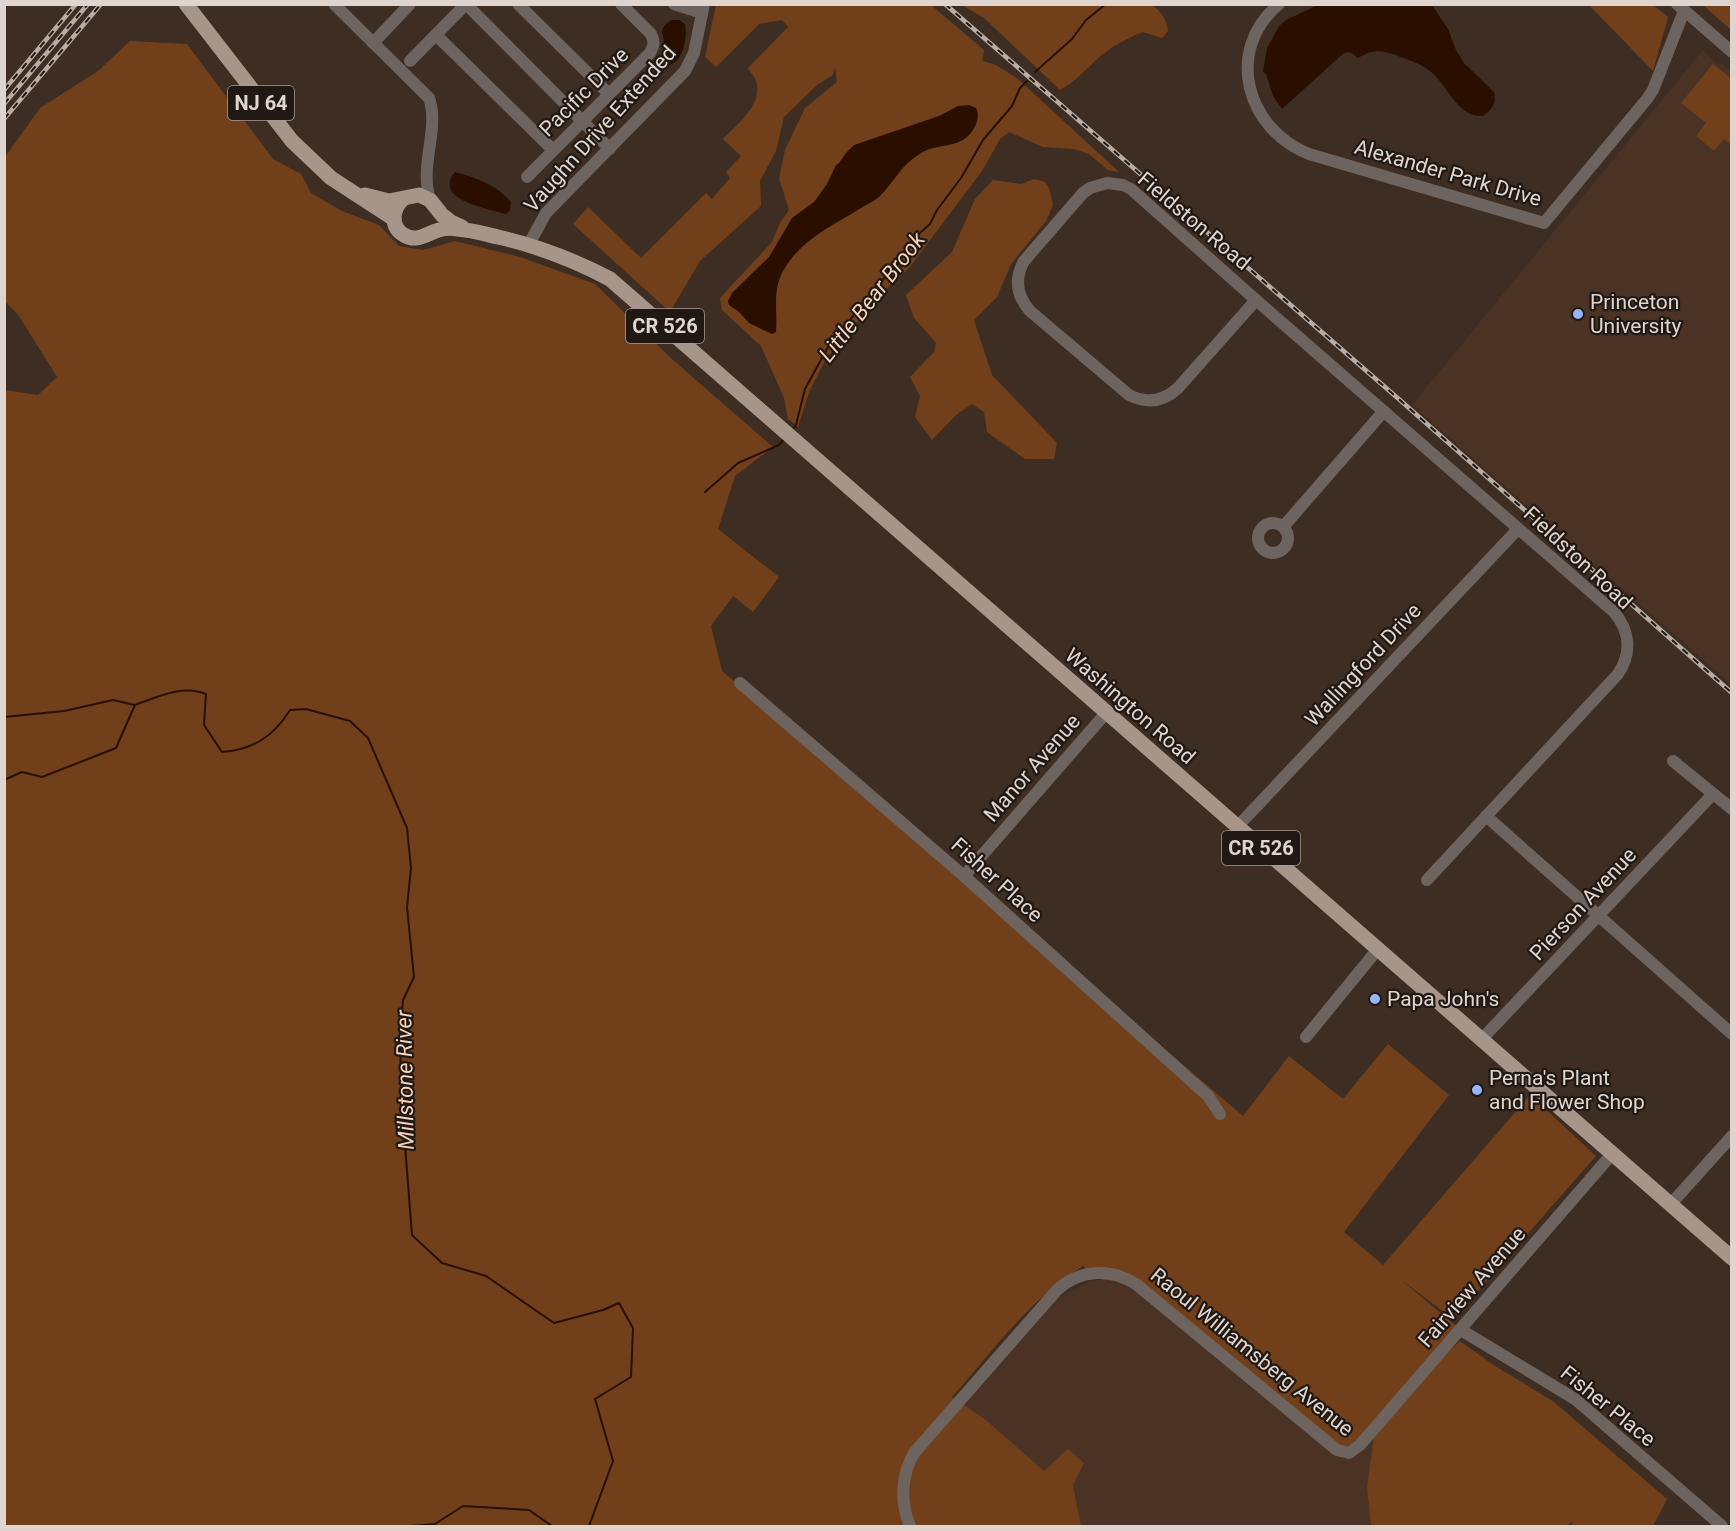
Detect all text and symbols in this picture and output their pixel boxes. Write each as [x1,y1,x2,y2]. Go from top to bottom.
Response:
street label: Vaughn Drive Extended [519,41,681,217]
street label: Pacific Drive [535,43,633,141]
road number: NJ 64 [228,86,294,120]
street label: Alexander Park Drive [1352,135,1544,211]
street label: Fieldston Road [1133,167,1255,275]
water label: Little Bear Brook [814,227,931,367]
place label: Princeton University [1590,290,1681,338]
marker: Princeton University [1571,307,1585,321]
road number: CR 526 [626,309,704,343]
street label: Fieldston Road [1519,502,1637,614]
street label: Wallingford Drive [1300,599,1426,731]
street label: Washington Road [1060,643,1200,769]
street label: Manor Avenue [979,709,1085,827]
road number: CR 526 [1222,831,1300,865]
street label: Fisher Place [946,833,1048,927]
street label: Pierson Avenue [1525,843,1641,965]
place label: Papa John's [1387,987,1499,1011]
marker: Papa John's [1368,992,1382,1006]
water label: Millstone River [391,1009,419,1150]
place label: Perna's Plant and Flower Shop [1489,1066,1645,1114]
marker: Perna's Plant and Flower Shop [1470,1083,1484,1097]
street label: Fairview Avenue [1413,1222,1531,1352]
street label: Raoul Williamsberg Avenue [1146,1263,1358,1441]
street label: Fisher Place [1556,1361,1660,1451]

